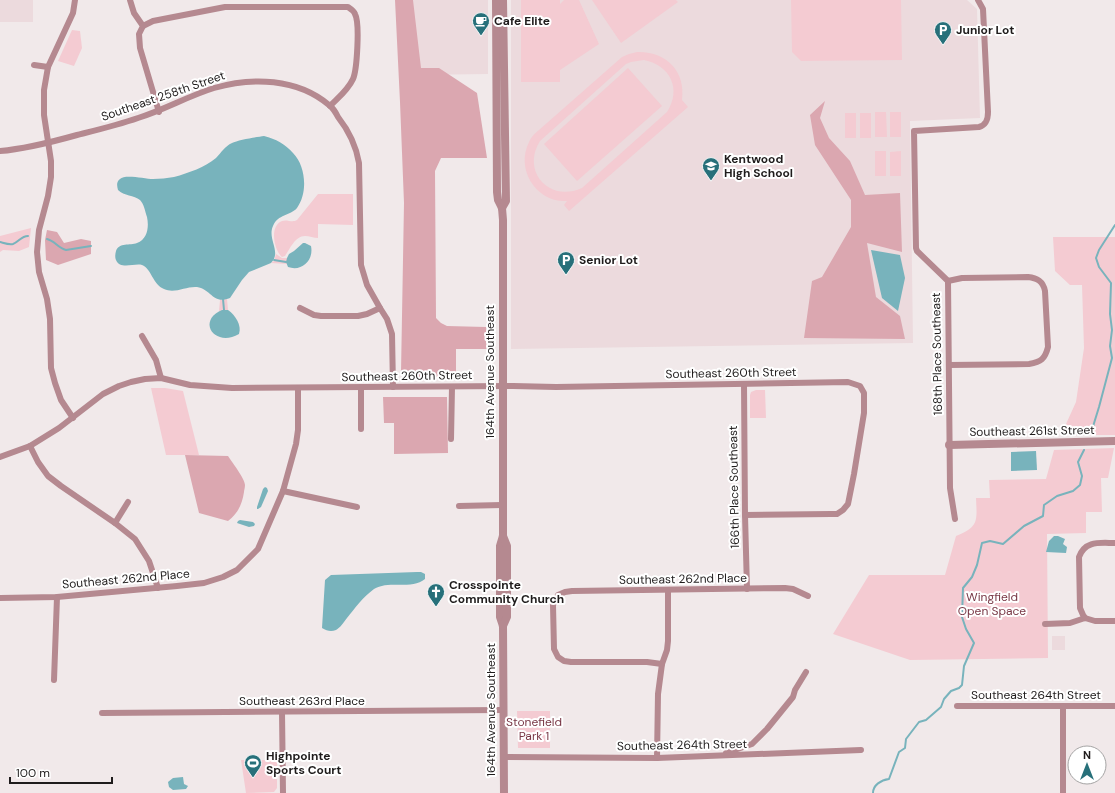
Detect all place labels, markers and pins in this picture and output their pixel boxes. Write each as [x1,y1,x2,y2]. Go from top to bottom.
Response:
cafe icon: Cafe Elite [471,11,491,36]
place label: Cafe Elite [494,13,550,29]
parking icon: Junior Lot [933,20,953,45]
place label: Junior Lot [956,22,1014,38]
place label: Kentwood High School [724,151,793,181]
school or university icon: Kentwood High School [701,156,721,181]
parking icon: Senior Lot [556,250,576,275]
place label: Senior Lot [579,252,638,268]
place label: Crosspointe Community Church [449,577,564,607]
church icon: Crosspointe Community Church [426,582,446,607]
place label: Highpointe Sports Court [266,748,341,778]
sports icon: Highpointe Sports Court [243,753,263,778]

